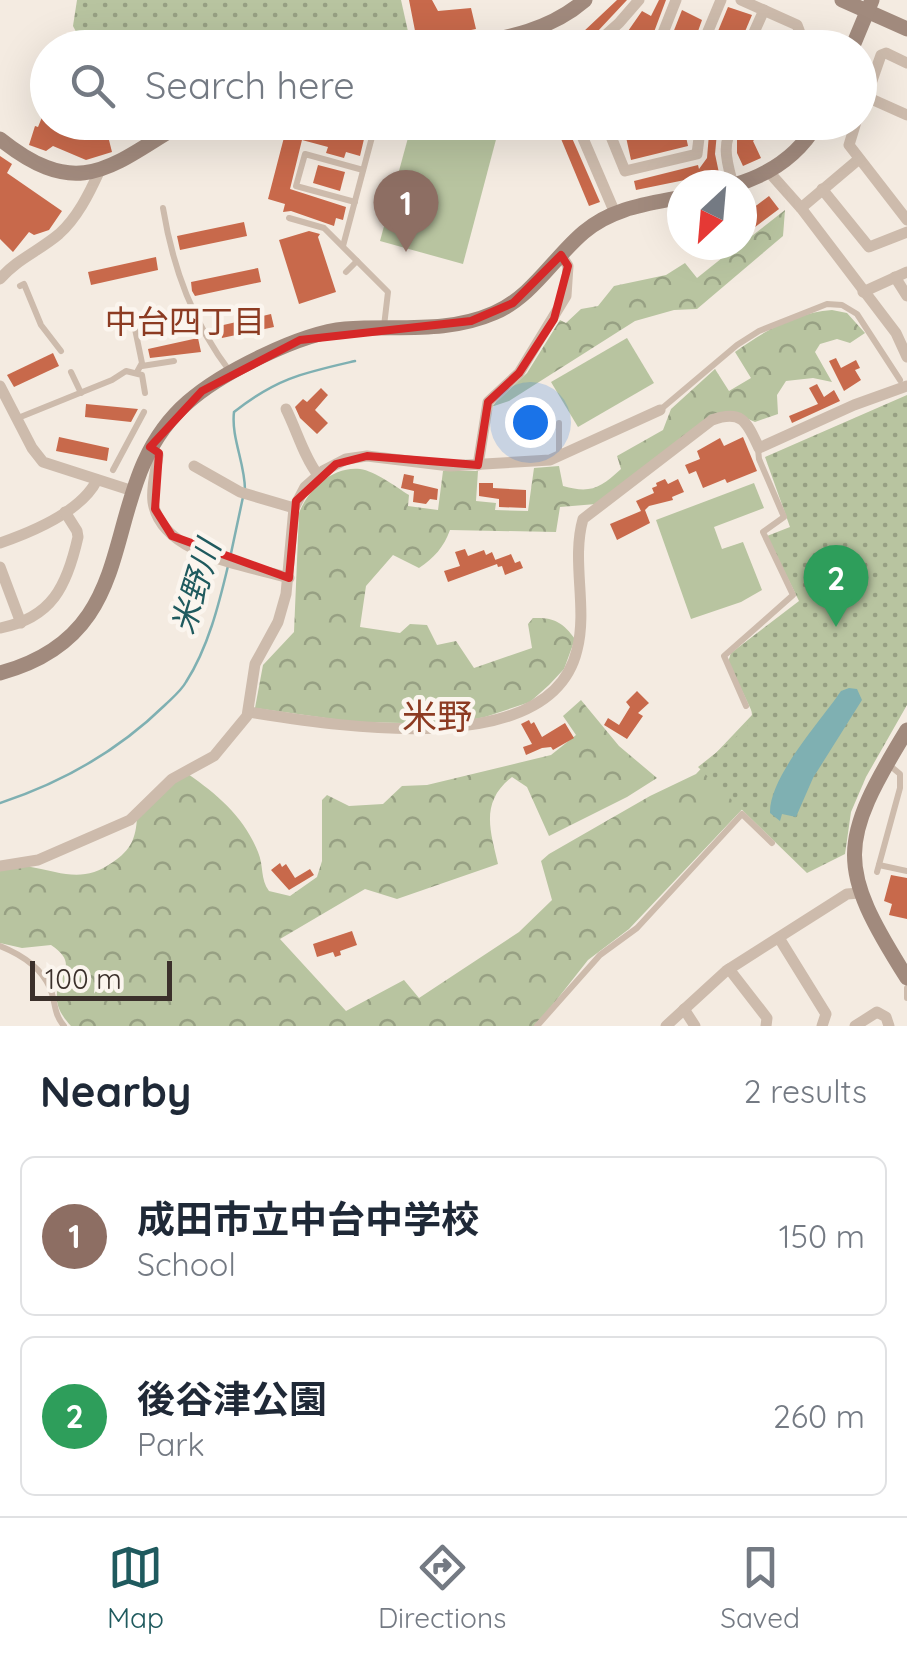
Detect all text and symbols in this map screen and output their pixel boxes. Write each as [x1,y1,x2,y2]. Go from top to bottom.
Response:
search box [30,30,877,140]
icon: search [65,58,120,113]
text: Search here [145,61,355,109]
pin: 1 [374,170,438,252]
north arrow [667,170,757,260]
district label: 中台四丁目 [105,301,265,341]
your location [505,397,556,448]
water label: 米野川 [162,532,229,638]
pin: 2 [804,544,868,627]
district label: 米野 [402,694,472,738]
scale bar [30,956,172,1000]
text: 100 m [45,961,122,996]
text: Nearby [40,1065,191,1118]
text: 2 results [744,1071,867,1111]
text: 成田市立中台中学校 [137,1195,479,1243]
text: 1 [68,1216,81,1256]
text: 150 m [779,1216,865,1256]
text: School [137,1244,236,1284]
text: 後谷津公園 [137,1375,327,1423]
text: 2 [65,1396,84,1436]
text: 260 m [773,1396,865,1436]
text: Park [137,1424,205,1464]
tab: Map [107,1540,164,1635]
tab: Directions [378,1540,506,1635]
tab: Saved [720,1540,800,1635]

